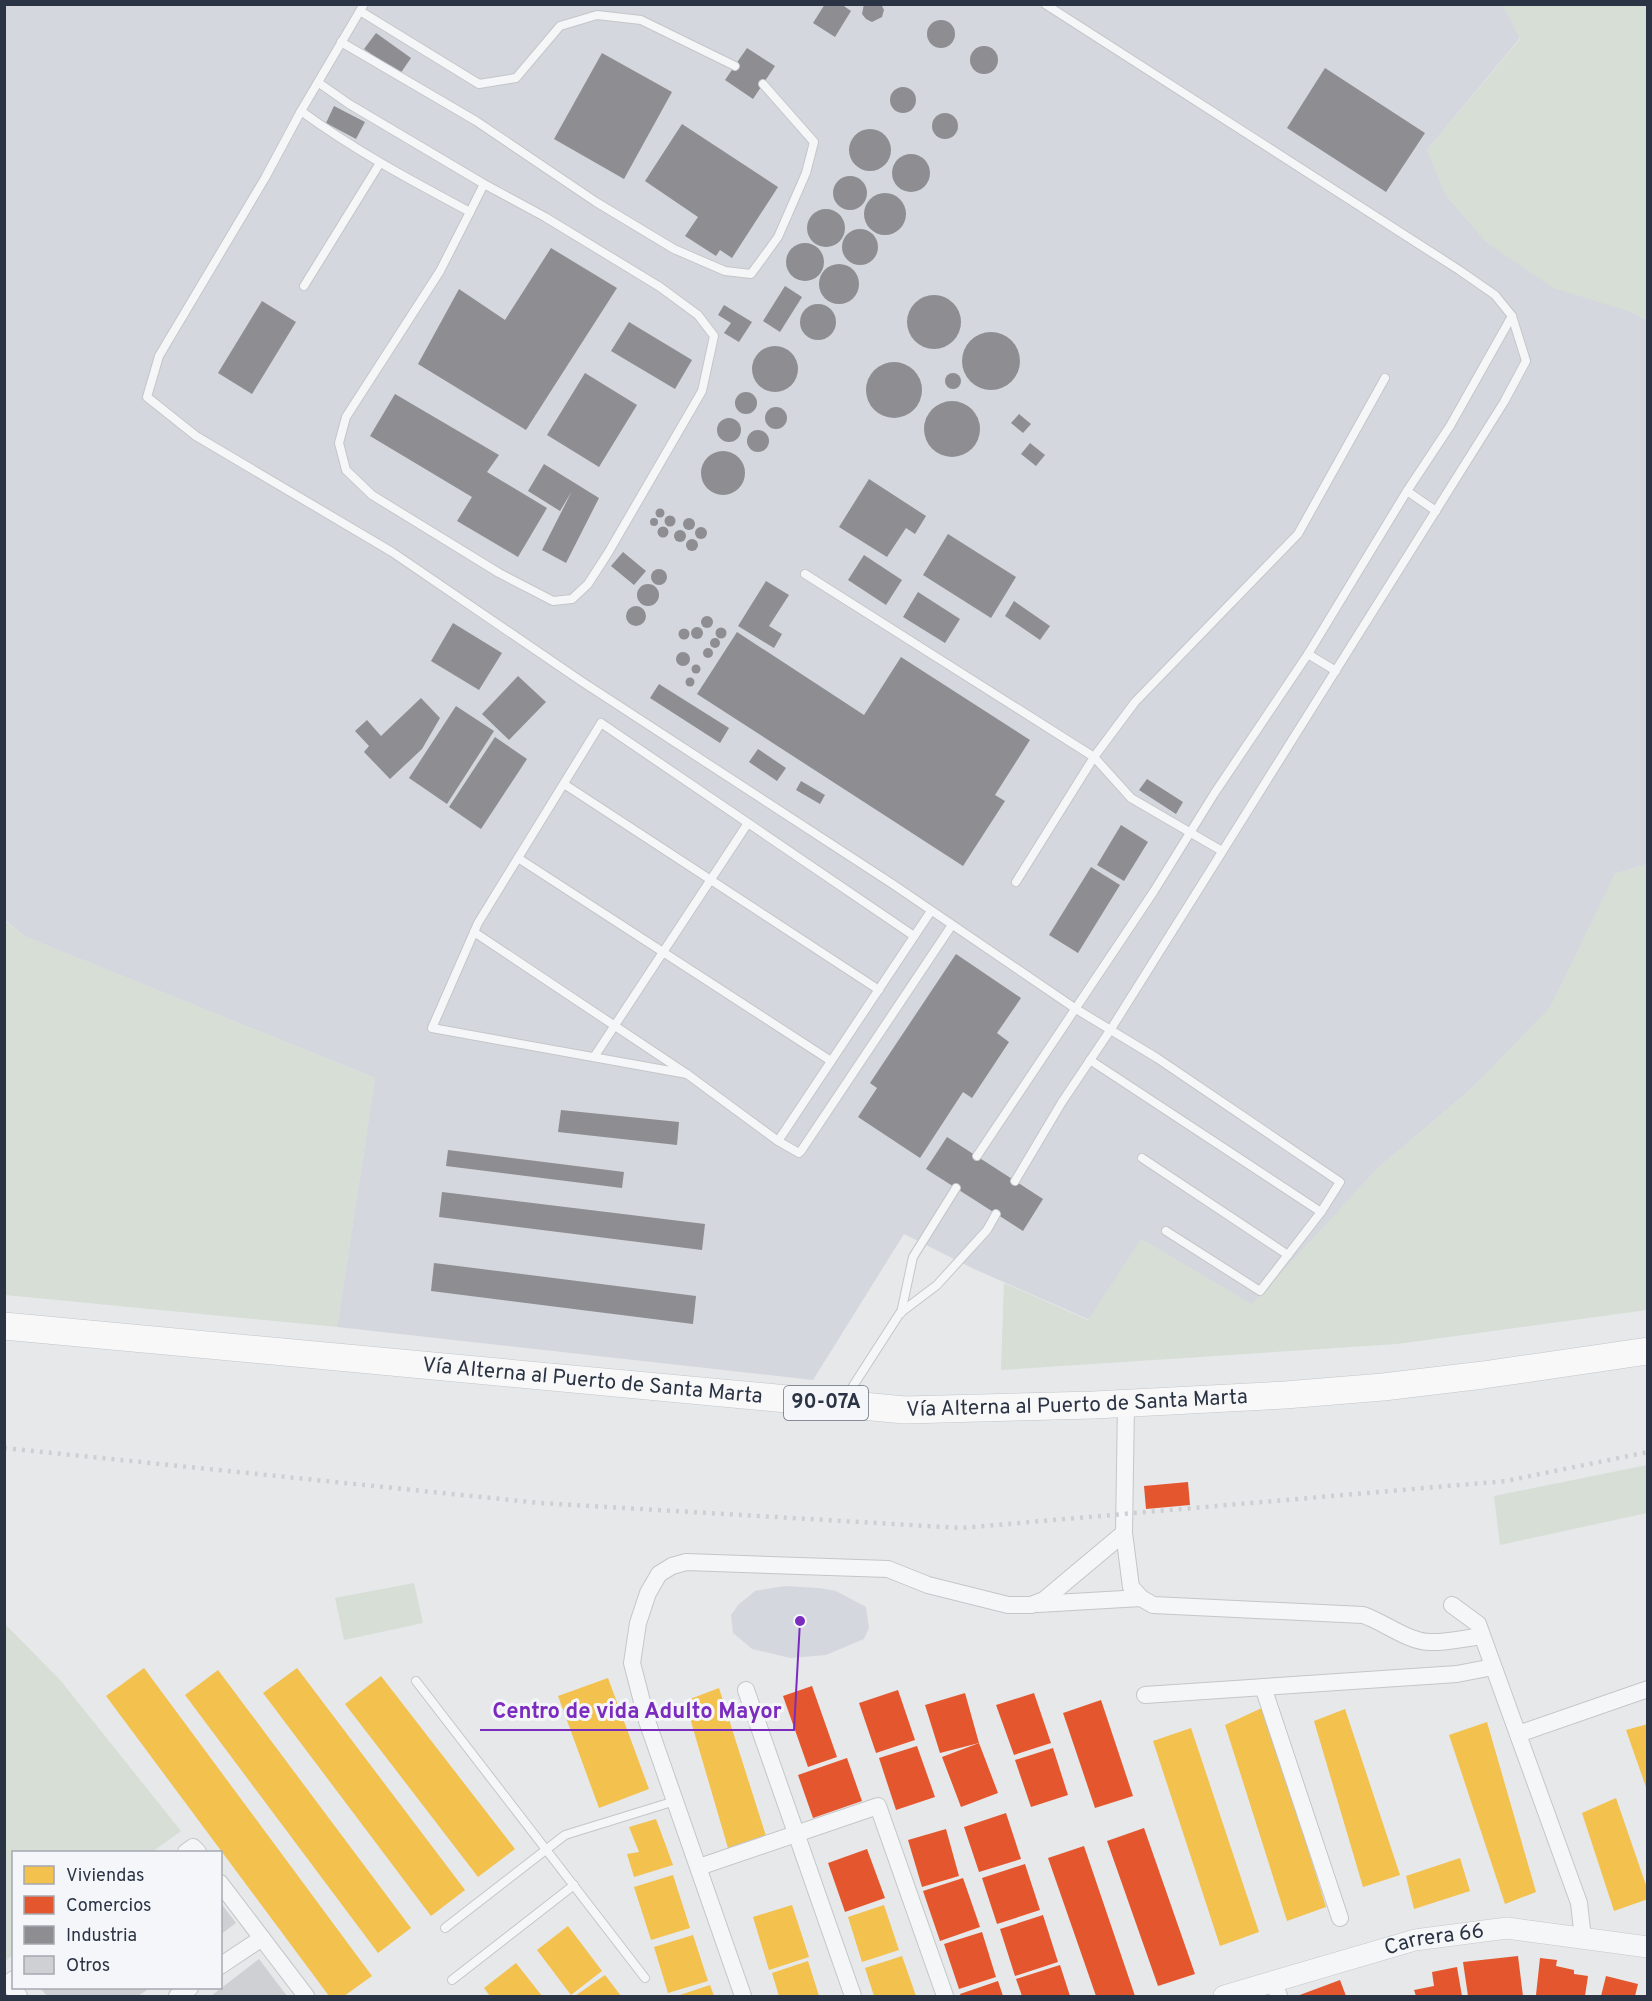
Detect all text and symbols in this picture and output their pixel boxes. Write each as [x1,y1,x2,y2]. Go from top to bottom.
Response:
street label: Vía Alterna al Puerto de Santa Marta [421,1352,764,1410]
street label: Vía Alterna al Puerto de Santa Marta [906,1383,1248,1423]
road number: 90-07A [784,1386,868,1420]
callout: Centro de vida Adulto Mayor [480,1690,794,1730]
text: Centro de vida Adulto Mayor [492,1699,782,1726]
legend [12,1851,222,1989]
text: Viviendas [66,1865,144,1888]
text: Comercios [66,1895,152,1918]
street label: Carrera 66 [1381,1918,1486,1962]
text: Industria [66,1925,137,1948]
text: Otros [66,1955,110,1978]

